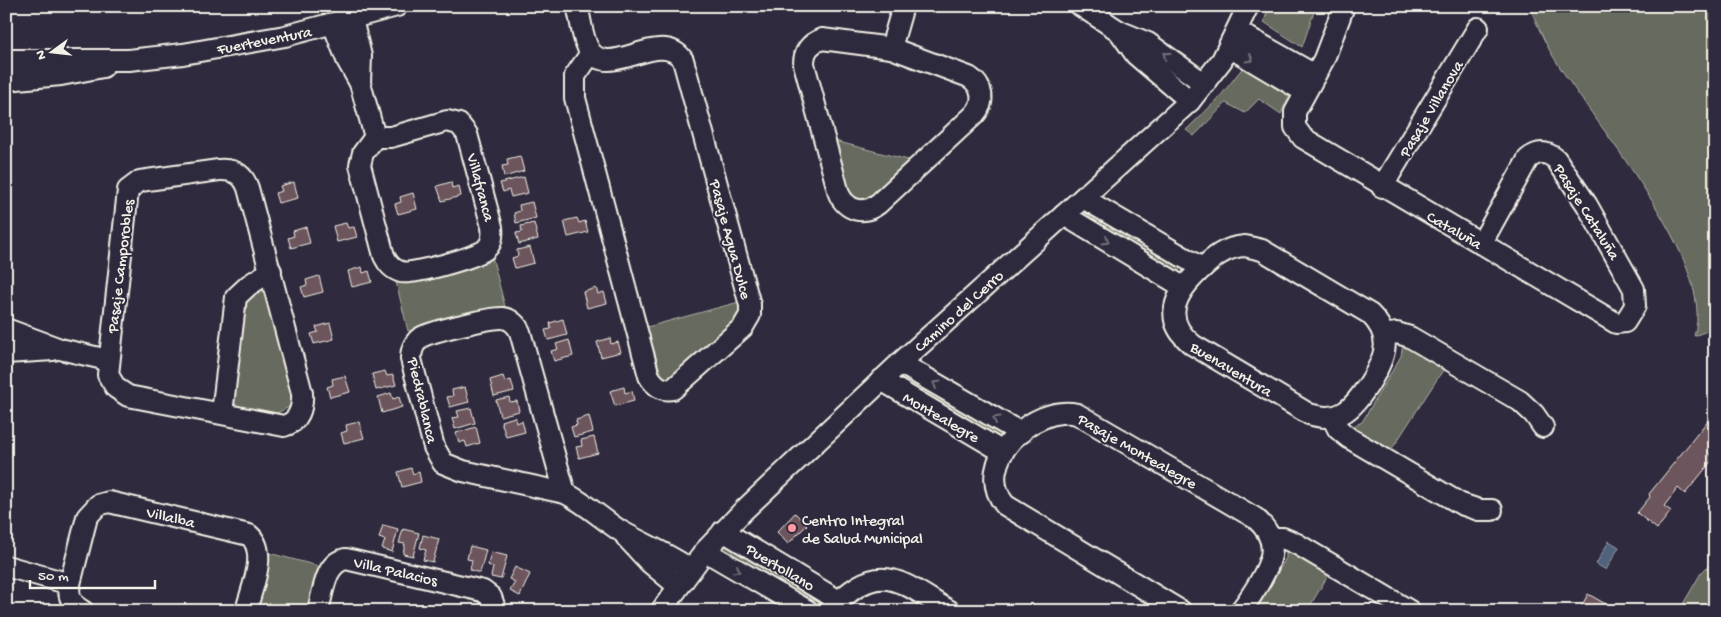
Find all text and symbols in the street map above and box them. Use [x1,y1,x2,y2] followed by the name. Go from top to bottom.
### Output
[215,24,315,61] street label: Fuerteventura
[28,28,78,78] north arrow
[32,48,51,61] text: N
[1162,52,1172,61] one-way arrow
[1244,53,1253,63] one-way arrow
[1396,57,1470,162] street label: Pasaje Villanova
[460,151,497,225] street label: Villafranca
[1547,160,1623,265] street label: Pasaje Cataluña
[703,177,754,303] street label: Pasaje Agua Dulce
[105,197,140,335] street label: Pasaje Camporobles
[1422,209,1485,256] street label: Cataluña
[1100,234,1109,244] one-way arrow
[912,268,1009,358] street label: Camino del Cerro
[1185,339,1275,403] street label: Buenaventura
[401,355,440,447] street label: Piedrablanca
[932,380,941,390] one-way arrow
[898,389,983,449] street label: Montealegre
[1072,411,1200,495] street label: Pasaje Montealegre
[993,416,1002,426] one-way arrow
[143,504,197,534] street label: Villalba
[802,513,923,550] place label: Centro Integral de Salud Municipal
[786,522,798,534] marker: Centro Integral de Salud Municipal
[740,541,817,597] street label: Puertollano
[351,554,440,593] street label: Villa Palacios
[30,557,155,589] scale bar
[732,564,741,574] one-way arrow
[38,568,69,586] text: 50 m

